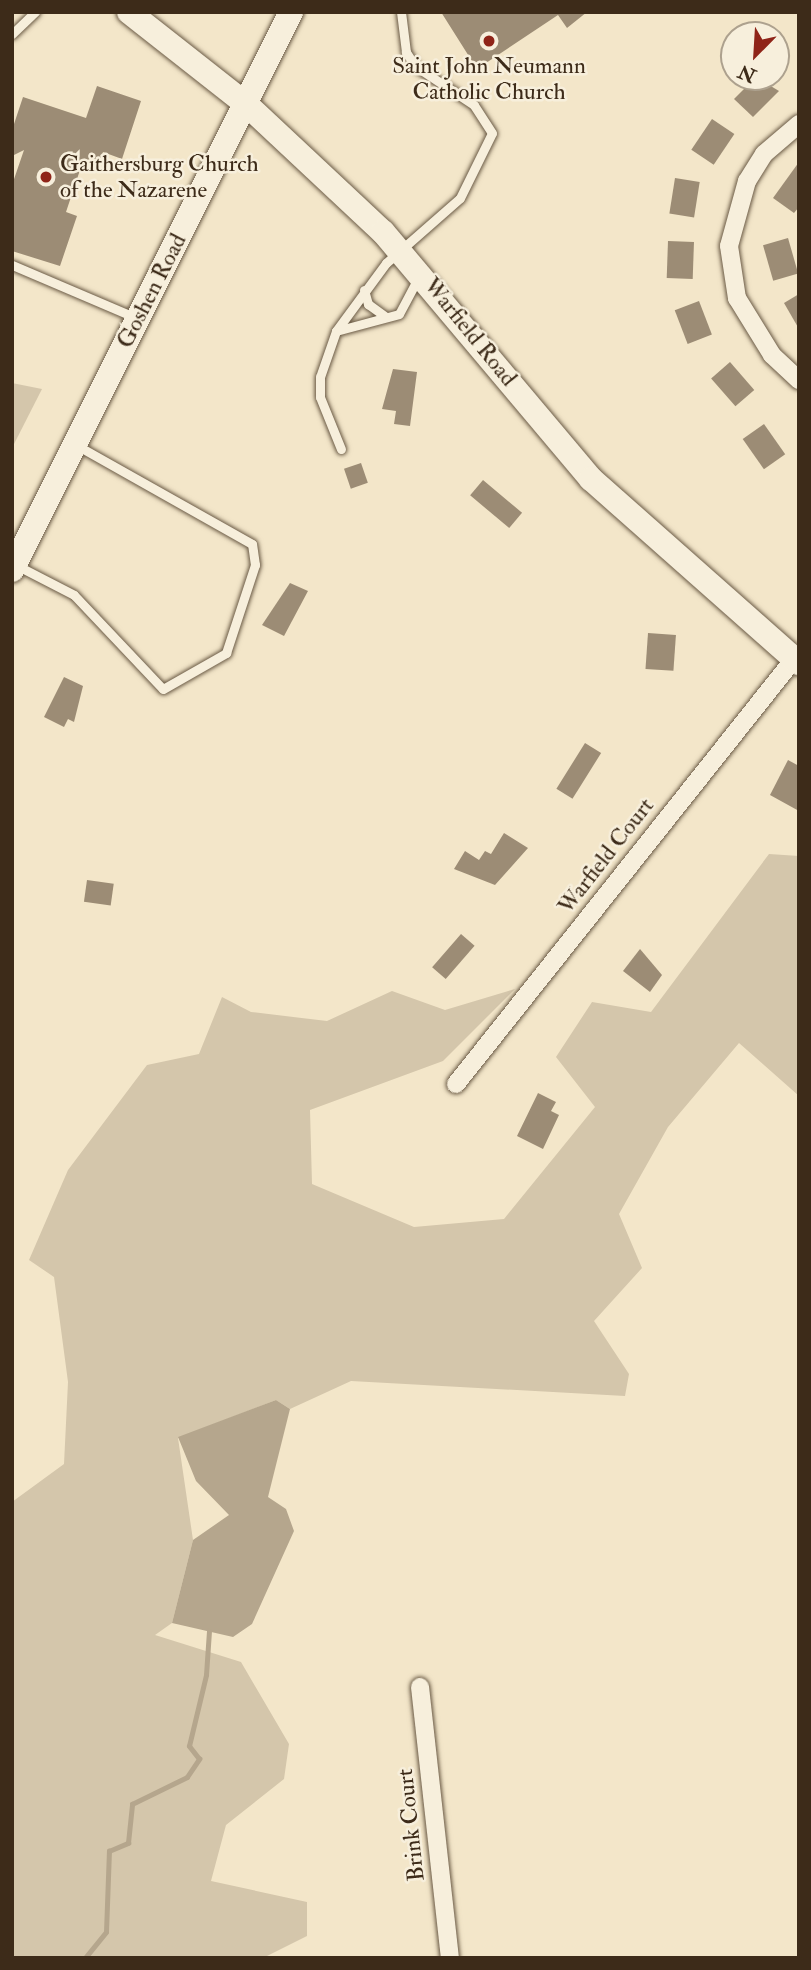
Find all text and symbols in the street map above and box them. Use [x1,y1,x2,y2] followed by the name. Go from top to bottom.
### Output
[720,21,790,91] north arrow
[481,33,497,49] marker: Saint John Neumann Catholic Church
[392,52,586,106] place label: Saint John Neumann Catholic Church
[735,59,760,88] text: N
[60,150,259,204] place label: Gaithersburg Church of the Nazarene
[38,169,54,185] marker: Gaithersburg Church of the Nazarene
[111,229,193,353] street label: Goshen Road
[418,272,522,392] street label: Warfield Road
[552,793,660,919] street label: Warfield Court
[391,1767,431,1883] street label: Brink Court

